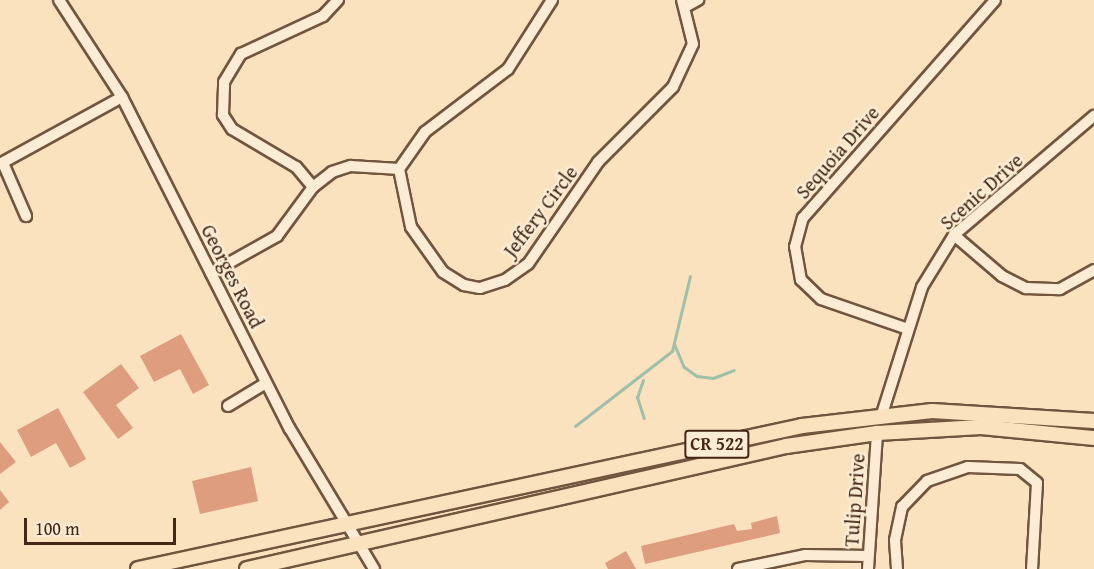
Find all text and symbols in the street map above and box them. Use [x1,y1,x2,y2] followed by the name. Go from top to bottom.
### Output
[790,101,884,203] street label: Sequoia Drive
[935,148,1027,234] street label: Scenic Drive
[498,160,582,262] street label: Jeffery Circle
[197,220,269,332] street label: Georges Road
[684,429,750,459] road number: CR 522
[839,453,869,547] street label: Tulip Drive
[27,506,178,544] scale bar
[35,515,80,542] text: 100 m

